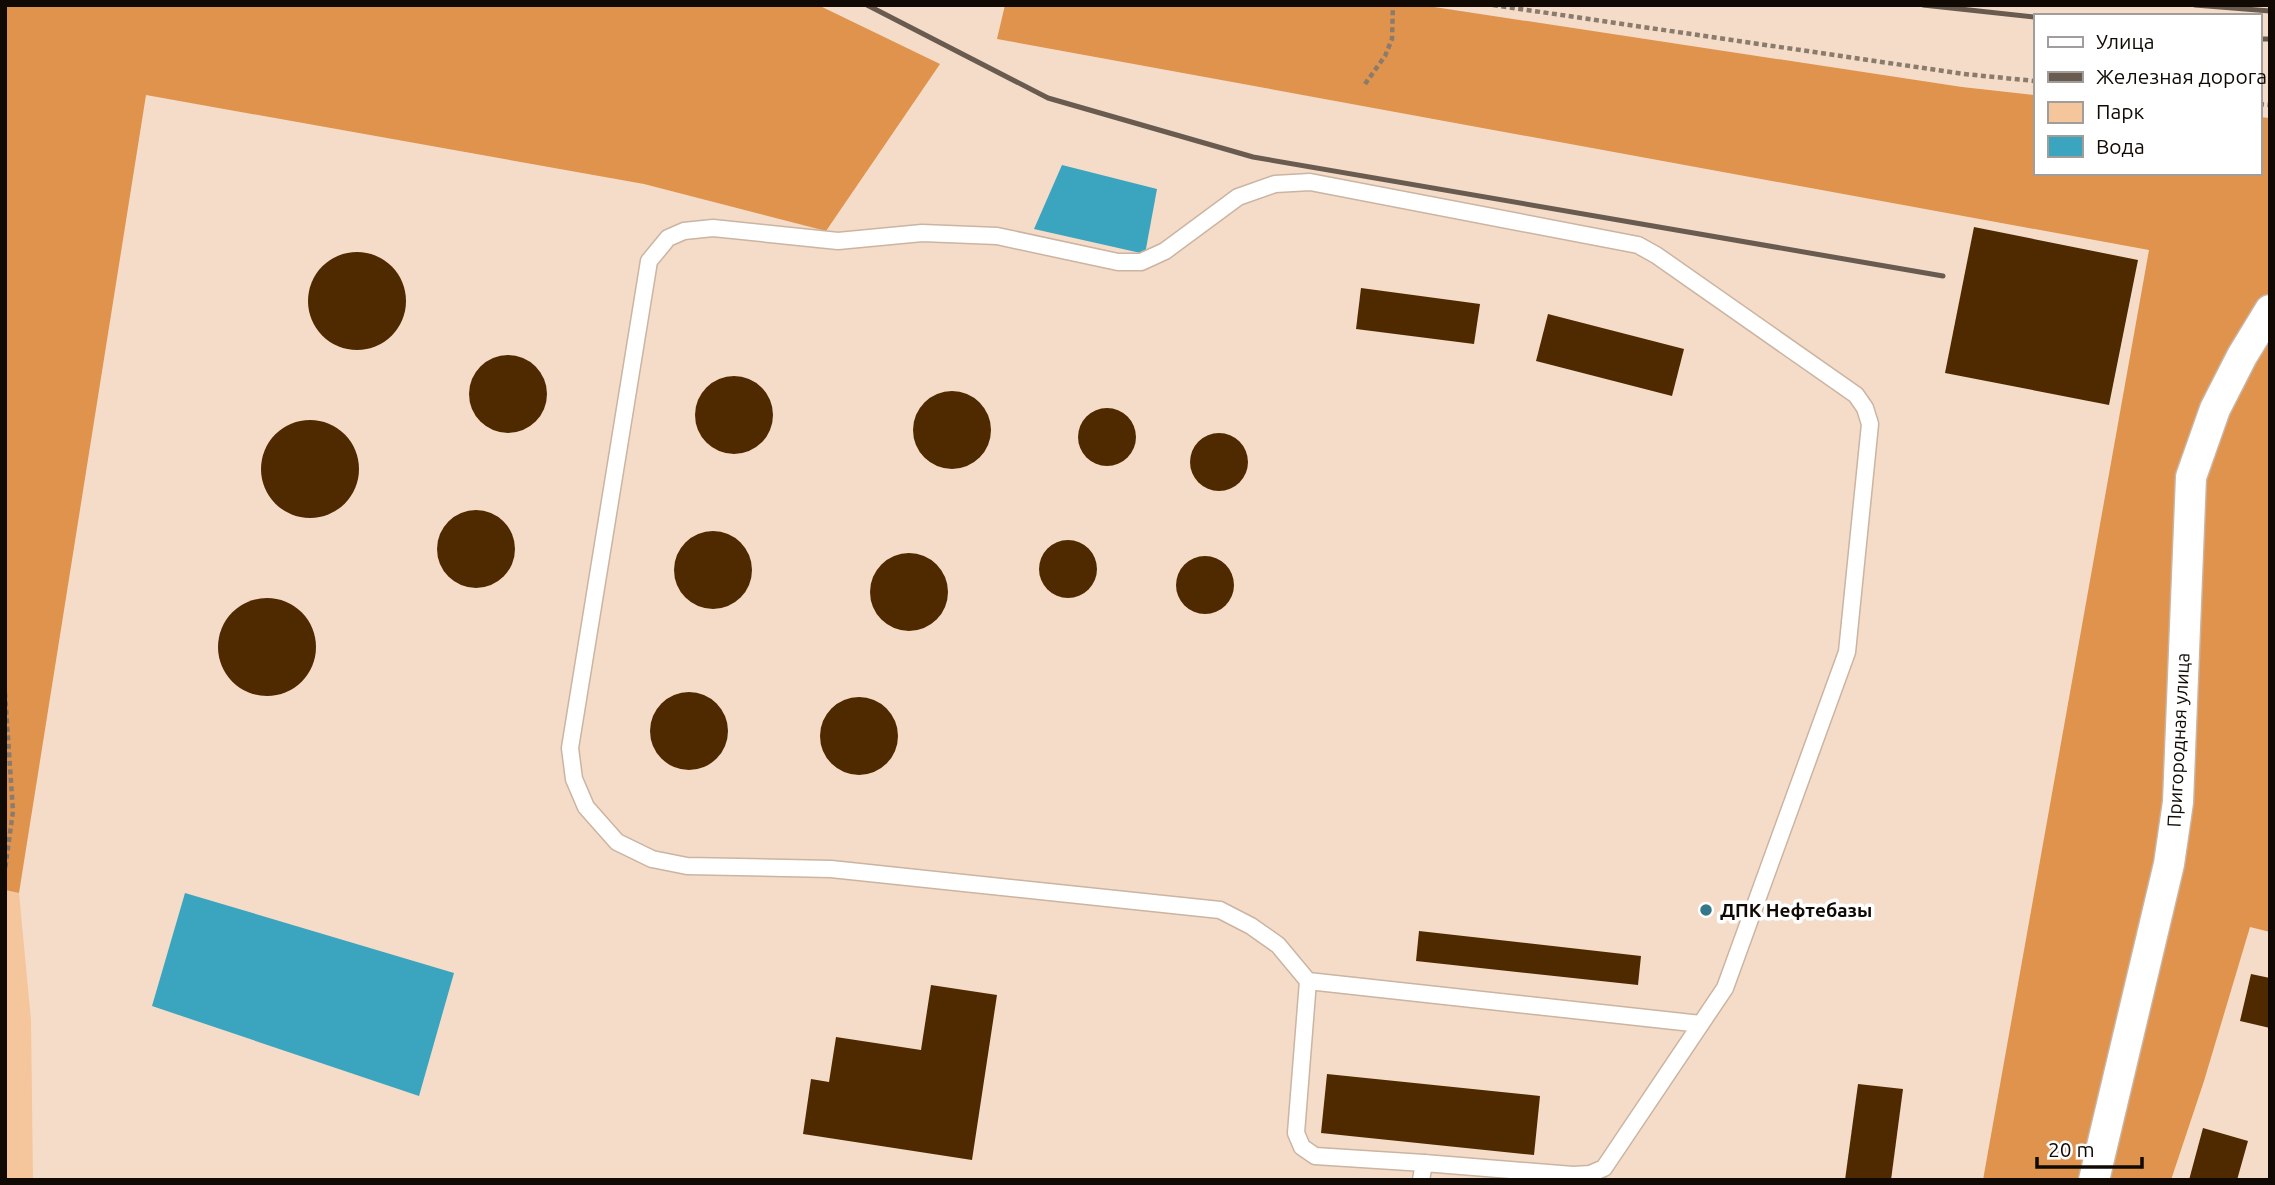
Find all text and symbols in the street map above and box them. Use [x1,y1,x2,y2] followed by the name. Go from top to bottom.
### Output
[2034,14,2261,175] legend
[2096,29,2154,53] text: Улица
[2096,64,2267,88] text: Железная дорога
[2096,99,2145,123] text: Парк
[2096,134,2145,158] text: Вода
[2162,652,2194,828] street label: Пригородная улица
[1720,899,1872,921] place label: ДПК Нефтебазы
[1698,902,1714,918] marker: ДПК Нефтебазы
[2037,1126,2142,1170] scale bar
[2048,1137,2095,1161] text: 20 m

